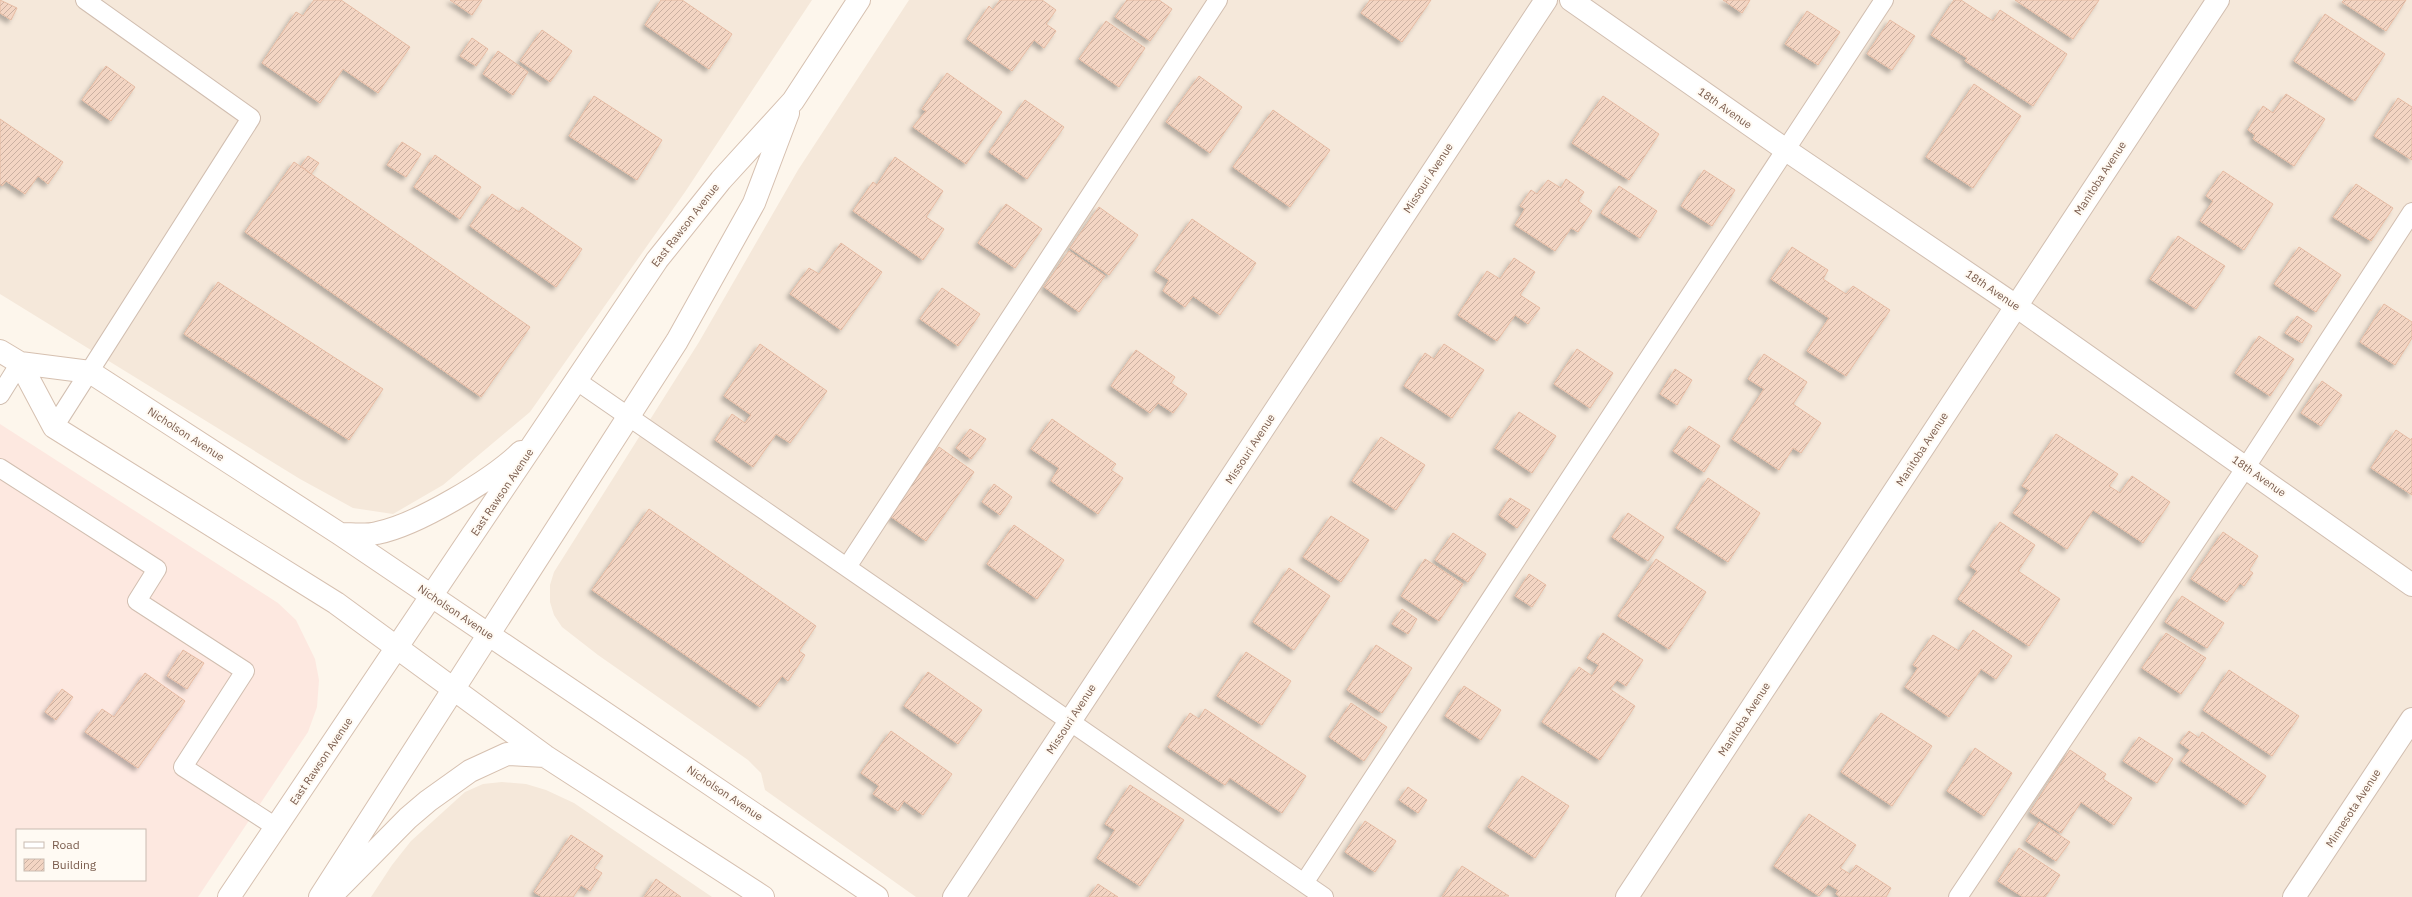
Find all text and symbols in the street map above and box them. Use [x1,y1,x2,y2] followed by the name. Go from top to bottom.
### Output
[1695,84,1755,132] street label: 18th Avenue
[2071,138,2129,218] street label: Manitoba Avenue
[1400,140,1456,216] street label: Missouri Avenue
[648,180,722,270] street label: East Rawson Avenue
[1963,267,2023,313] street label: 18th Avenue
[145,404,227,464] street label: Nicholson Avenue
[1893,409,1951,489] street label: Manitoba Avenue
[1222,411,1278,487] street label: Missouri Avenue
[468,446,536,538] street label: East Rawson Avenue
[2229,452,2289,500] street label: 18th Avenue
[415,581,497,643] street label: Nicholson Avenue
[1715,679,1773,759] street label: Manitoba Avenue
[1043,681,1099,757] street label: Missouri Avenue
[287,715,355,807] street label: East Rawson Avenue
[684,762,766,824] street label: Nicholson Avenue
[2322,766,2384,850] street label: Minnesota Avenue
[16,829,146,881] legend
[52,837,80,852] text: Road
[52,857,97,872] text: Building

